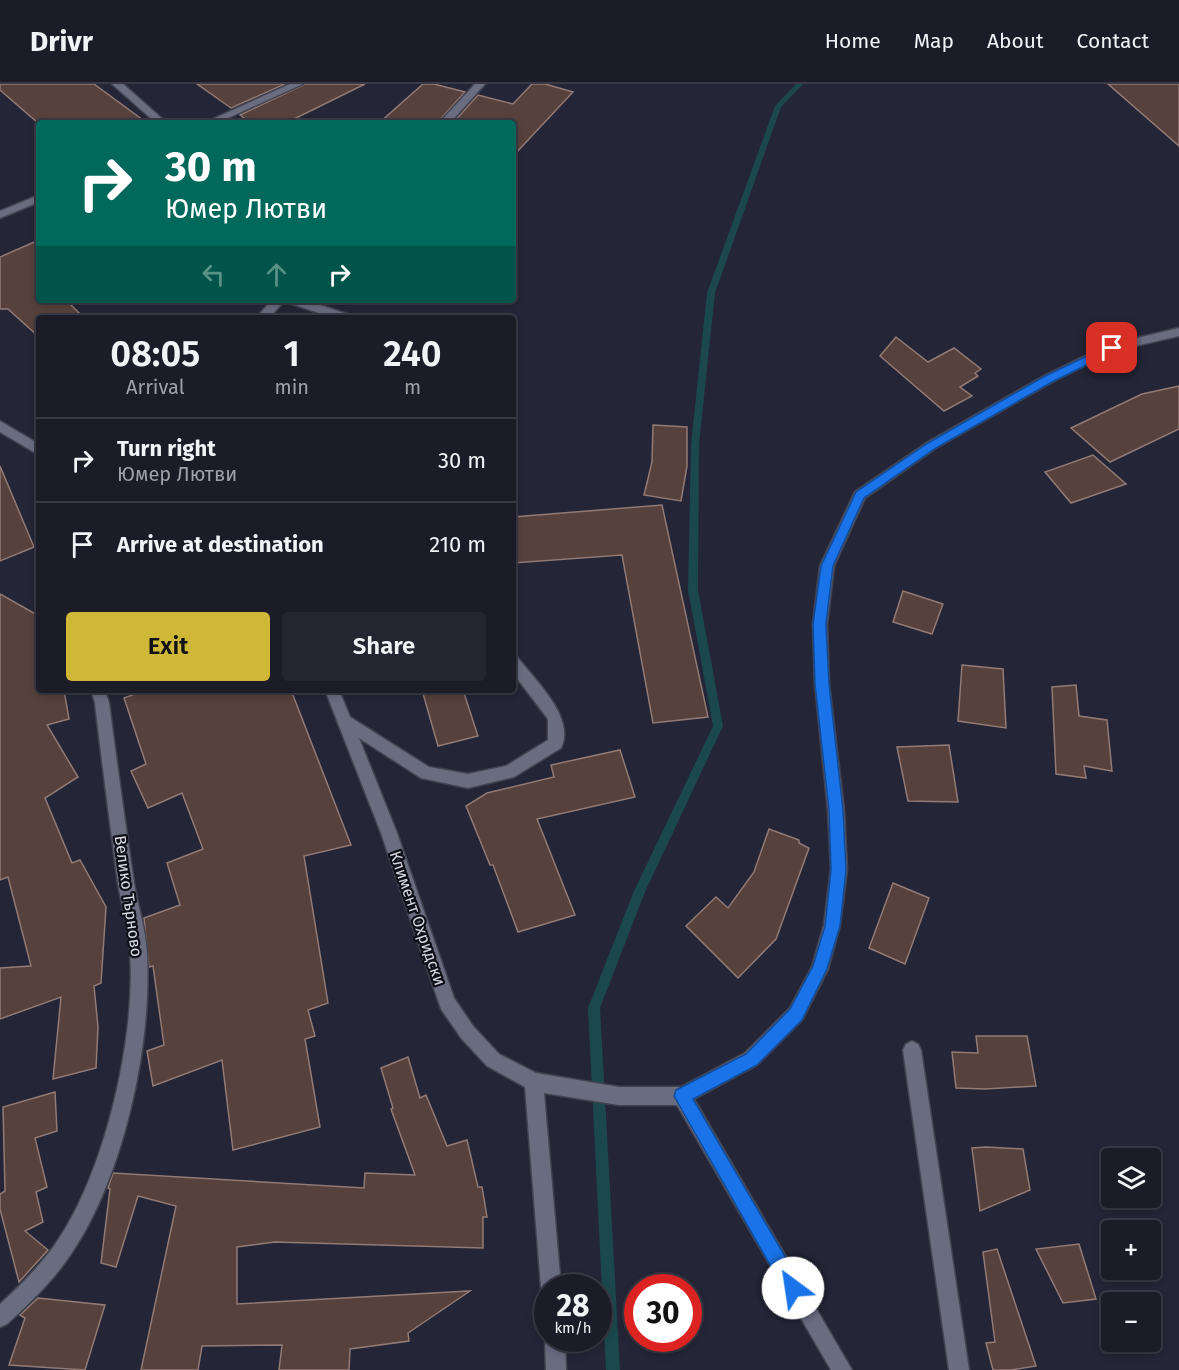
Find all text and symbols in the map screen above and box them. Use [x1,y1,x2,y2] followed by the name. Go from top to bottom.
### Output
[30,25,93,58] text: Drivr
[825,28,881,54] text: Home
[914,28,954,54] text: Map
[987,28,1044,54] text: About
[1077,28,1149,54] text: Contact
[165,142,257,192] text: 30 m
[66,144,144,222] icon: right
[165,193,327,225] text: Юмер Лютви
[197,258,230,291] icon: left
[260,258,293,291] icon: ahead
[323,258,356,291] icon: right
[1086,322,1137,373] pin
[1095,331,1128,364] icon: arrive
[110,332,200,376] text: 08:05
[284,332,300,376] text: 1
[383,332,442,376] text: 240
[126,375,185,399] text: Arrival
[275,375,309,399] text: min
[404,375,421,399] text: m
[117,435,216,462] text: Turn right
[66,444,99,477] icon: right
[438,447,486,474] text: 30 m
[117,462,237,486] text: Юмер Лютви
[66,528,99,561] icon: arrive
[117,531,324,558] text: Arrive at destination
[429,531,486,558] text: 210 m
[66,612,270,681] button: Exit
[282,612,486,681] button: Share
[111,834,146,958] street label: Велико Търново
[386,848,449,988] street label: Климент Охридски
[1101,1148,1161,1352] map controls
[1101,1148,1161,1208] button: layers
[1101,1220,1161,1280] button: +
[761,1256,825,1320] position arrow
[624,1274,702,1352] speed limit sign: 30
[557,1288,589,1324] text: 28
[1101,1292,1161,1352] button: −
[554,1319,592,1337] text: km/h

